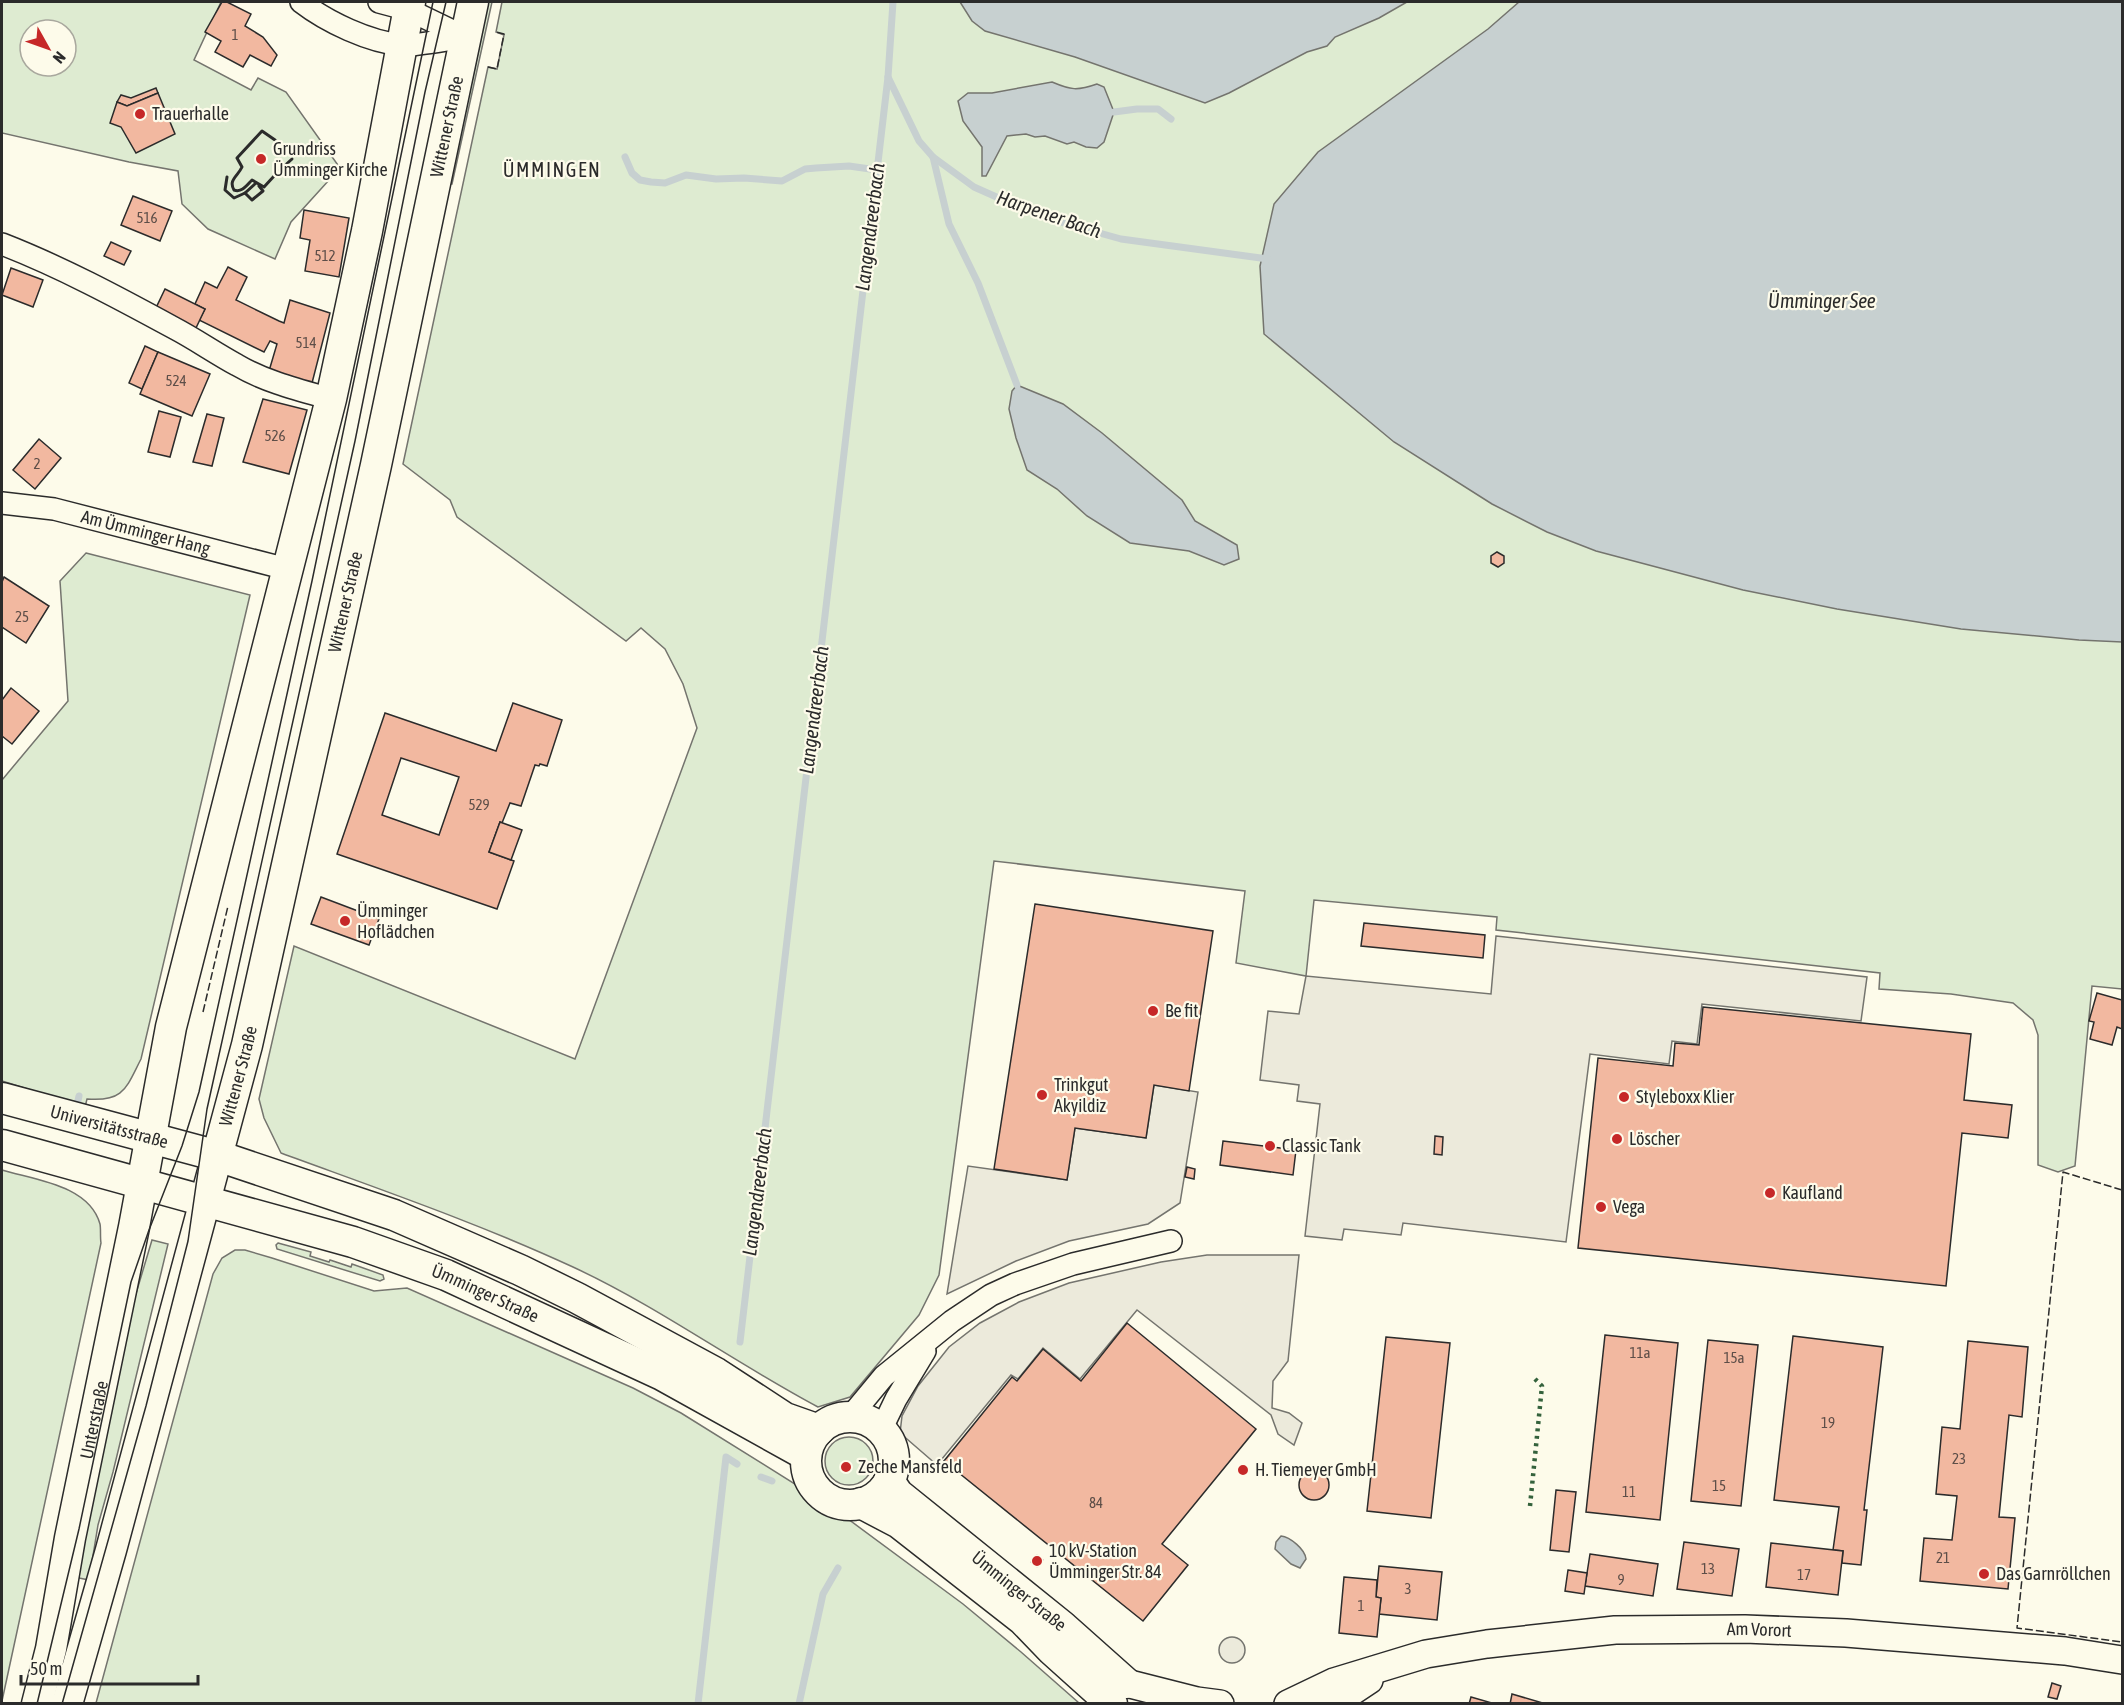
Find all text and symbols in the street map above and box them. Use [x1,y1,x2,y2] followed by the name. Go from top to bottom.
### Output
[18,18,78,78] north arrow
[231,26,239,43] house number: 1
[50,48,69,67] text: N
[426,74,467,179] street label: Wittener Straße
[152,103,229,124] place label: Trauerhalle
[133,107,147,121] marker: Trauerhalle
[273,138,388,180] place label: Grundriss Ümminger Kirche
[254,152,268,166] marker: Grundriss Ümminger Kirche
[503,158,601,181] district label: ÜMMINGEN
[850,161,889,292] water label: Langendreerbach
[994,185,1105,242] water label: Harpener Bach
[136,209,158,226] house number: 516
[314,247,336,264] house number: 512
[1768,289,1876,312] water label: Ümminger See
[295,334,317,351] house number: 514
[165,372,187,389] house number: 524
[264,427,286,444] house number: 526
[33,455,41,472] house number: 2
[79,505,213,559] street label: Am Ümminger Hang
[324,549,366,654] street label: Wittener Straße
[15,608,29,625] house number: 25
[794,644,833,775] water label: Langendreerbach
[468,796,490,813] house number: 529
[357,900,435,942] place label: Ümminger Hoflädchen
[338,914,352,928] marker: Ümminger Hoflädchen
[1165,1000,1198,1021] place label: Be fit
[1146,1004,1160,1018] marker: Be fit
[215,1024,261,1128] street label: Wittener Straße
[1054,1074,1109,1116] place label: Trinkgut Akyildiz
[1636,1086,1735,1107] place label: Styleboxx Klier
[1035,1088,1049,1102] marker: Trinkgut Akyildiz
[1617,1090,1631,1104] marker: Styleboxx Klier
[48,1100,171,1152] street label: Universitätsstraße
[737,1126,776,1257] water label: Langendreerbach
[1629,1128,1680,1149] place label: Löscher
[1610,1132,1624,1146] marker: Löscher
[1282,1135,1361,1156] place label: Classic Tank
[1263,1139,1277,1153] marker: Classic Tank
[1782,1182,1843,1203] place label: Kaufland
[1763,1186,1777,1200] marker: Kaufland
[1613,1196,1645,1217] place label: Vega
[1594,1200,1608,1214] marker: Vega
[429,1260,542,1326] street label: Ümminger Straße
[1629,1344,1651,1361] house number: 11a
[1723,1349,1745,1366] house number: 15a
[76,1379,112,1461] street label: Unterstraße
[1821,1414,1835,1431] house number: 19
[1952,1450,1966,1467] house number: 23
[858,1456,962,1477] place label: Zeche Mansfeld
[1255,1459,1377,1480] place label: H. Tiemeyer GmbH
[839,1460,853,1474] marker: Zeche Mansfeld
[1236,1463,1250,1477] marker: H. Tiemeyer GmbH
[1712,1477,1726,1494] house number: 15
[1622,1483,1636,1500] house number: 11
[1089,1494,1103,1511] house number: 84
[1049,1540,1162,1582] place label: 10 kV-Station Ümminger Str. 84
[968,1547,1071,1635] street label: Ümminger Straße
[1936,1549,1950,1566] house number: 21
[1030,1554,1044,1568] marker: 10 kV-Station Ümminger Str. 84
[1701,1560,1715,1577] house number: 13
[1996,1563,2111,1584] place label: Das Garnröllchen
[1797,1566,1811,1583] house number: 17
[1977,1567,1991,1581] marker: Das Garnröllchen
[1617,1571,1625,1588] house number: 9
[1404,1580,1412,1597] house number: 3
[1357,1597,1365,1614] house number: 1
[1727,1618,1792,1641] street label: Am Vorort
[21,1648,198,1686] scale bar
[30,1658,62,1679] text: 50 m

